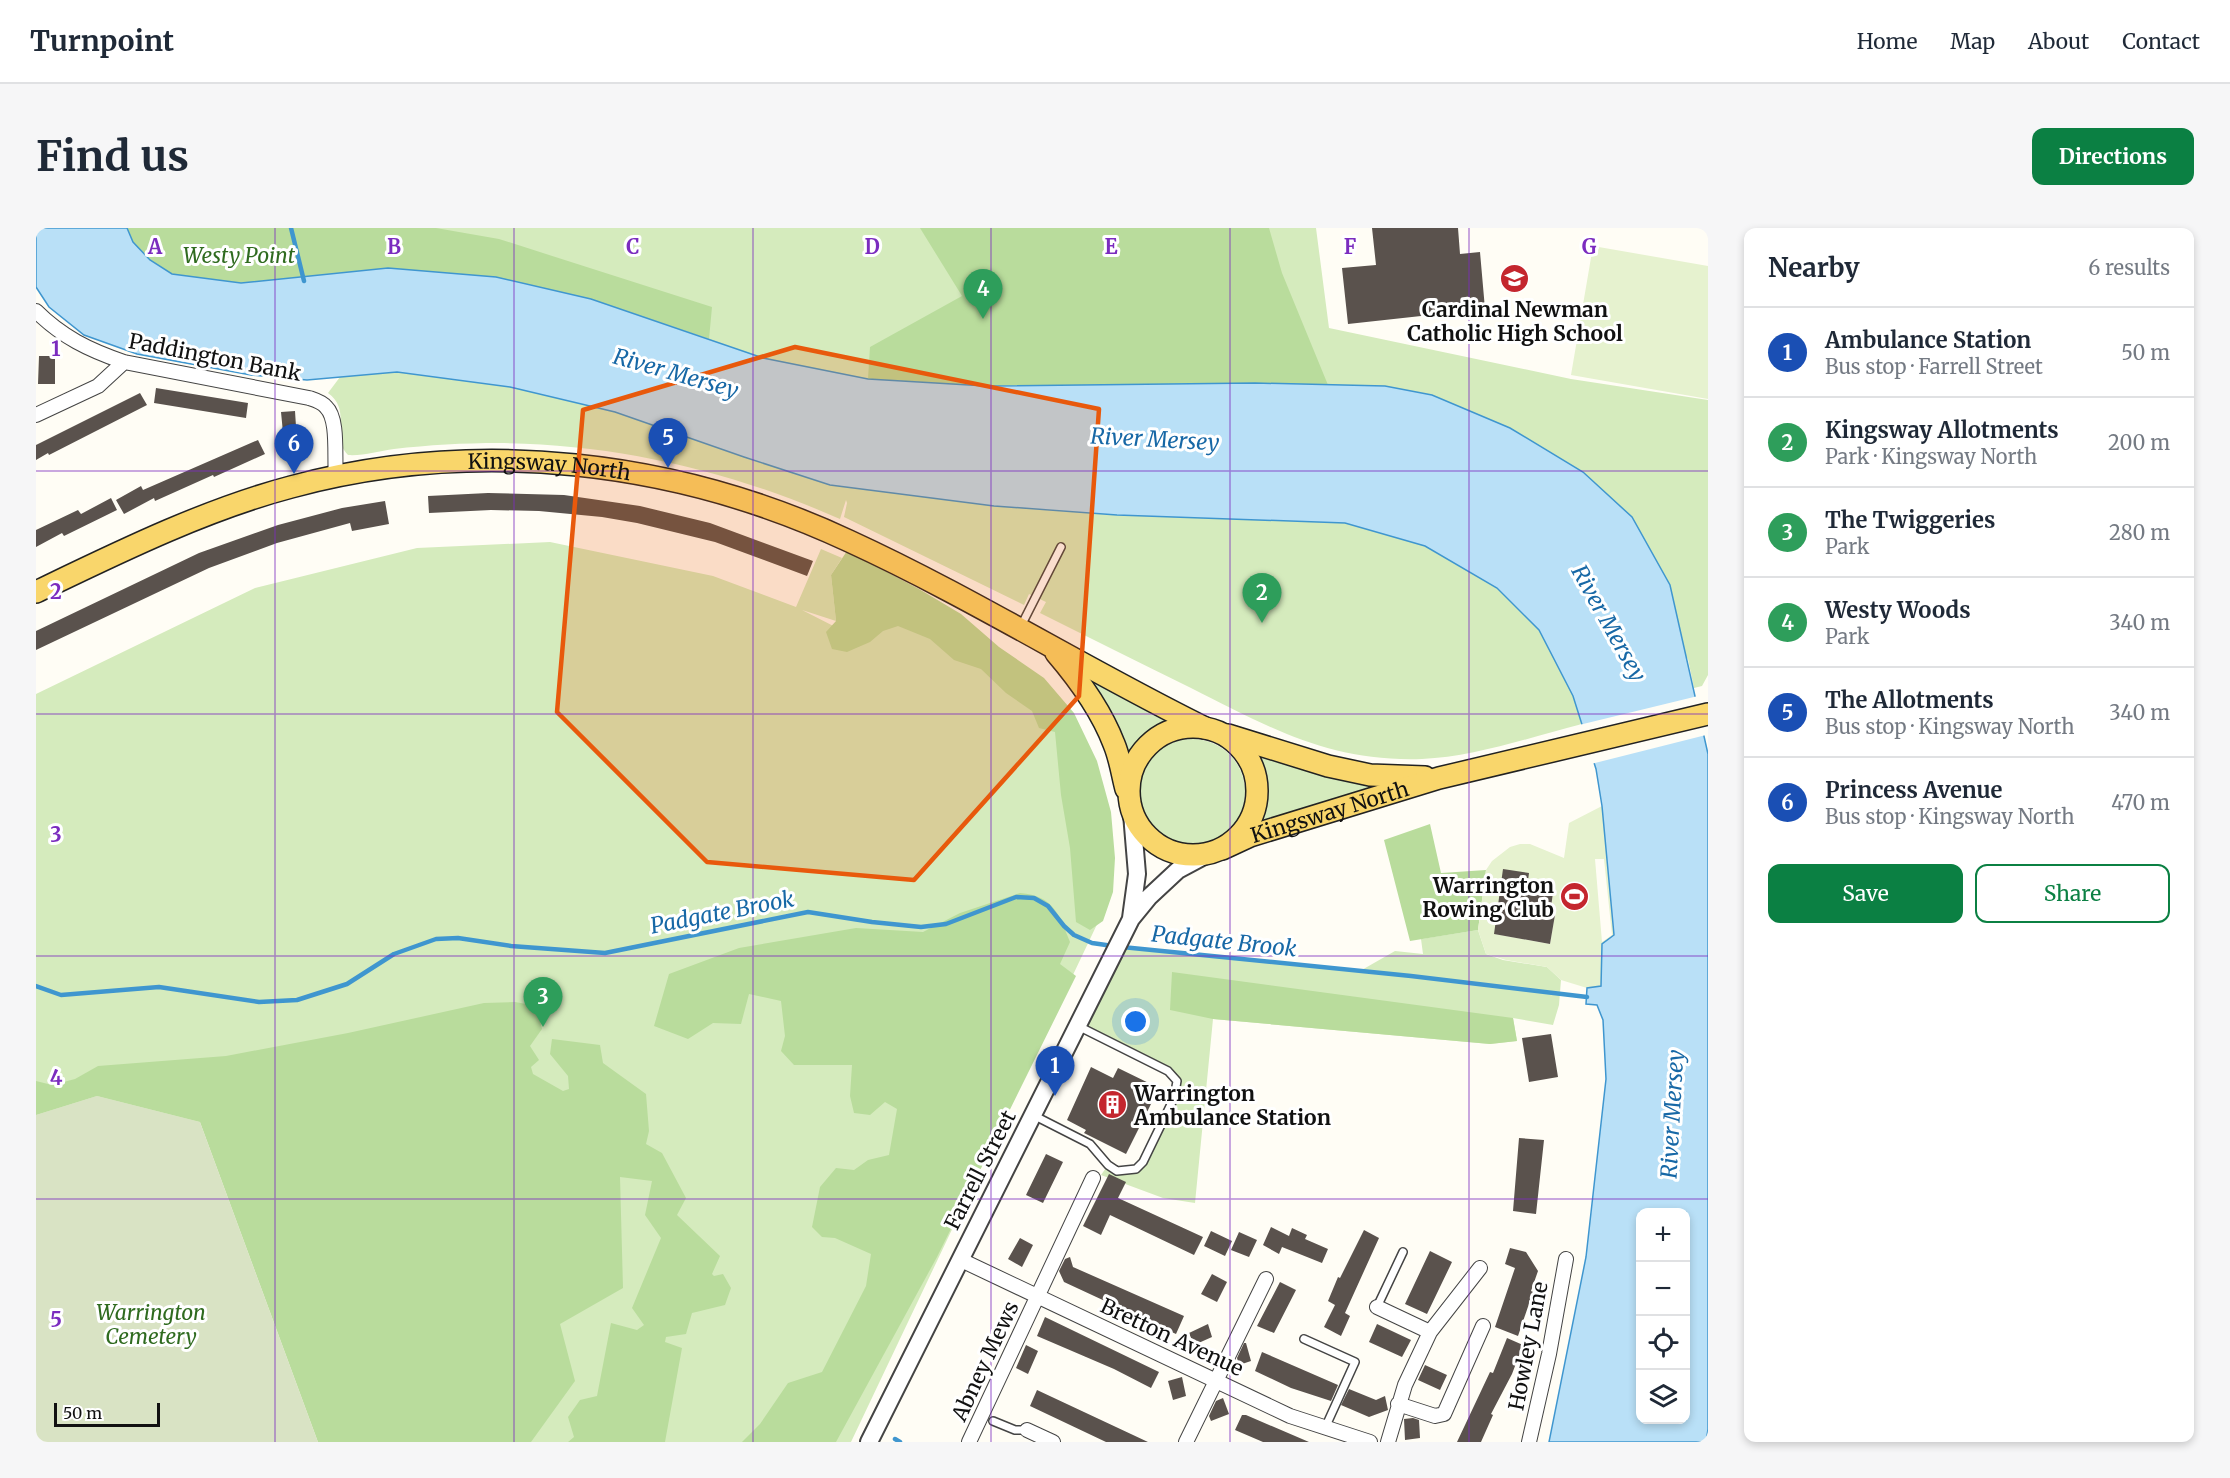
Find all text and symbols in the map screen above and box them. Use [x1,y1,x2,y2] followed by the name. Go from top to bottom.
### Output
[30,23,174,59] text: Turnpoint
[1857,28,1917,55] text: Home
[1950,28,1995,55] text: Map
[2028,28,2089,55] text: About
[2122,28,2200,55] text: Contact
[2032,128,2194,185] button: Directions
[36,130,189,182] text: Find us
[147,234,163,259] text: A
[387,234,401,259] text: B
[626,234,640,259] text: C
[864,234,880,259] text: D
[1104,234,1118,259] text: E
[1344,234,1357,259] text: F
[1582,234,1597,259] text: G
[183,242,296,269] park label: Westy Point
[1768,251,1860,284] text: Nearby
[2088,255,2170,280] text: 6 results
[1499,262,1531,294] school or university icon: Cardinal Newman Catholic High School
[964,270,1002,319] pin: 4
[1407,296,1623,347] place label: Cardinal Newman Catholic High School
[1825,326,2031,354] text: Ambulance Station
[126,327,304,387] street label: Paddington Bank
[51,336,61,361] text: 1
[1783,340,1792,365] text: 1
[2121,340,2170,365] text: 50 m
[610,342,742,404] water label: River Mersey
[1825,354,2043,379] text: Bus stop · Farrell Street
[1825,416,2059,444] text: Kingsway Allotments
[648,418,688,468] pin: 5
[1090,422,1220,456] water label: River Mersey
[274,424,314,474] pin: 6
[1782,430,1793,455] text: 2
[2108,430,2170,455] text: 200 m
[1825,444,2037,469] text: Park · Kingsway North
[467,447,633,486] street label: Kingsway North
[1825,506,1995,534] text: The Twiggeries
[1782,520,1793,545] text: 3
[2109,520,2170,545] text: 280 m
[1825,534,1869,559] text: Park
[1565,560,1653,686] water label: River Mersey
[1242,574,1282,623] pin: 2
[50,579,62,604] text: 2
[1825,596,1971,624] text: Westy Woods
[1781,610,1794,635] text: 4
[2109,610,2170,635] text: 340 m
[1825,624,1869,649] text: Park
[1825,686,1994,714] text: The Allotments
[1782,700,1793,725] text: 5
[2109,700,2170,725] text: 340 m
[1825,714,2074,739] text: Bus stop · Kingsway North
[1247,775,1412,849] street label: Kingsway North
[1825,776,2002,804] text: Princess Avenue
[1781,790,1794,815] text: 6
[2111,790,2170,815] text: 470 m
[1825,804,2074,829] text: Bus stop · Kingsway North
[50,822,62,847] text: 3
[1768,864,1963,923] button: Save
[1975,864,2170,923] button: Share
[1422,872,1554,923] place label: Warrington Rowing Club
[1559,881,1591,913] sports icon: Warrington Rowing Club
[648,884,796,940] water label: Padgate Brook
[1150,919,1298,963] water label: Padgate Brook
[524,978,562,1027] pin: 3
[1121,1007,1150,1036] your location
[1036,1046,1074,1096] pin: 1
[1655,1049,1689,1179] water label: River Mersey
[50,1065,63,1090] text: 4
[1133,1080,1331,1131] place label: Warrington Ambulance Station
[1097,1089,1129,1121] building icon: Warrington Ambulance Station
[938,1106,1022,1234] street label: Farrell Street
[1636,1208,1690,1424] map controls
[1636,1208,1690,1262] button: +
[1636,1262,1690,1316] button: −
[1502,1279,1554,1413] street label: Howley Lane
[1096,1292,1248,1382] street label: Bretton Avenue
[945,1297,1025,1426] street label: Abney Mews
[96,1299,206,1350] park label: Warrington Cemetery
[50,1307,62,1332] text: 5
[1636,1316,1690,1370] button: locate
[1636,1370,1690,1424] button: layers
[54,1400,160,1428] scale bar
[63,1403,102,1423] text: 50 m

